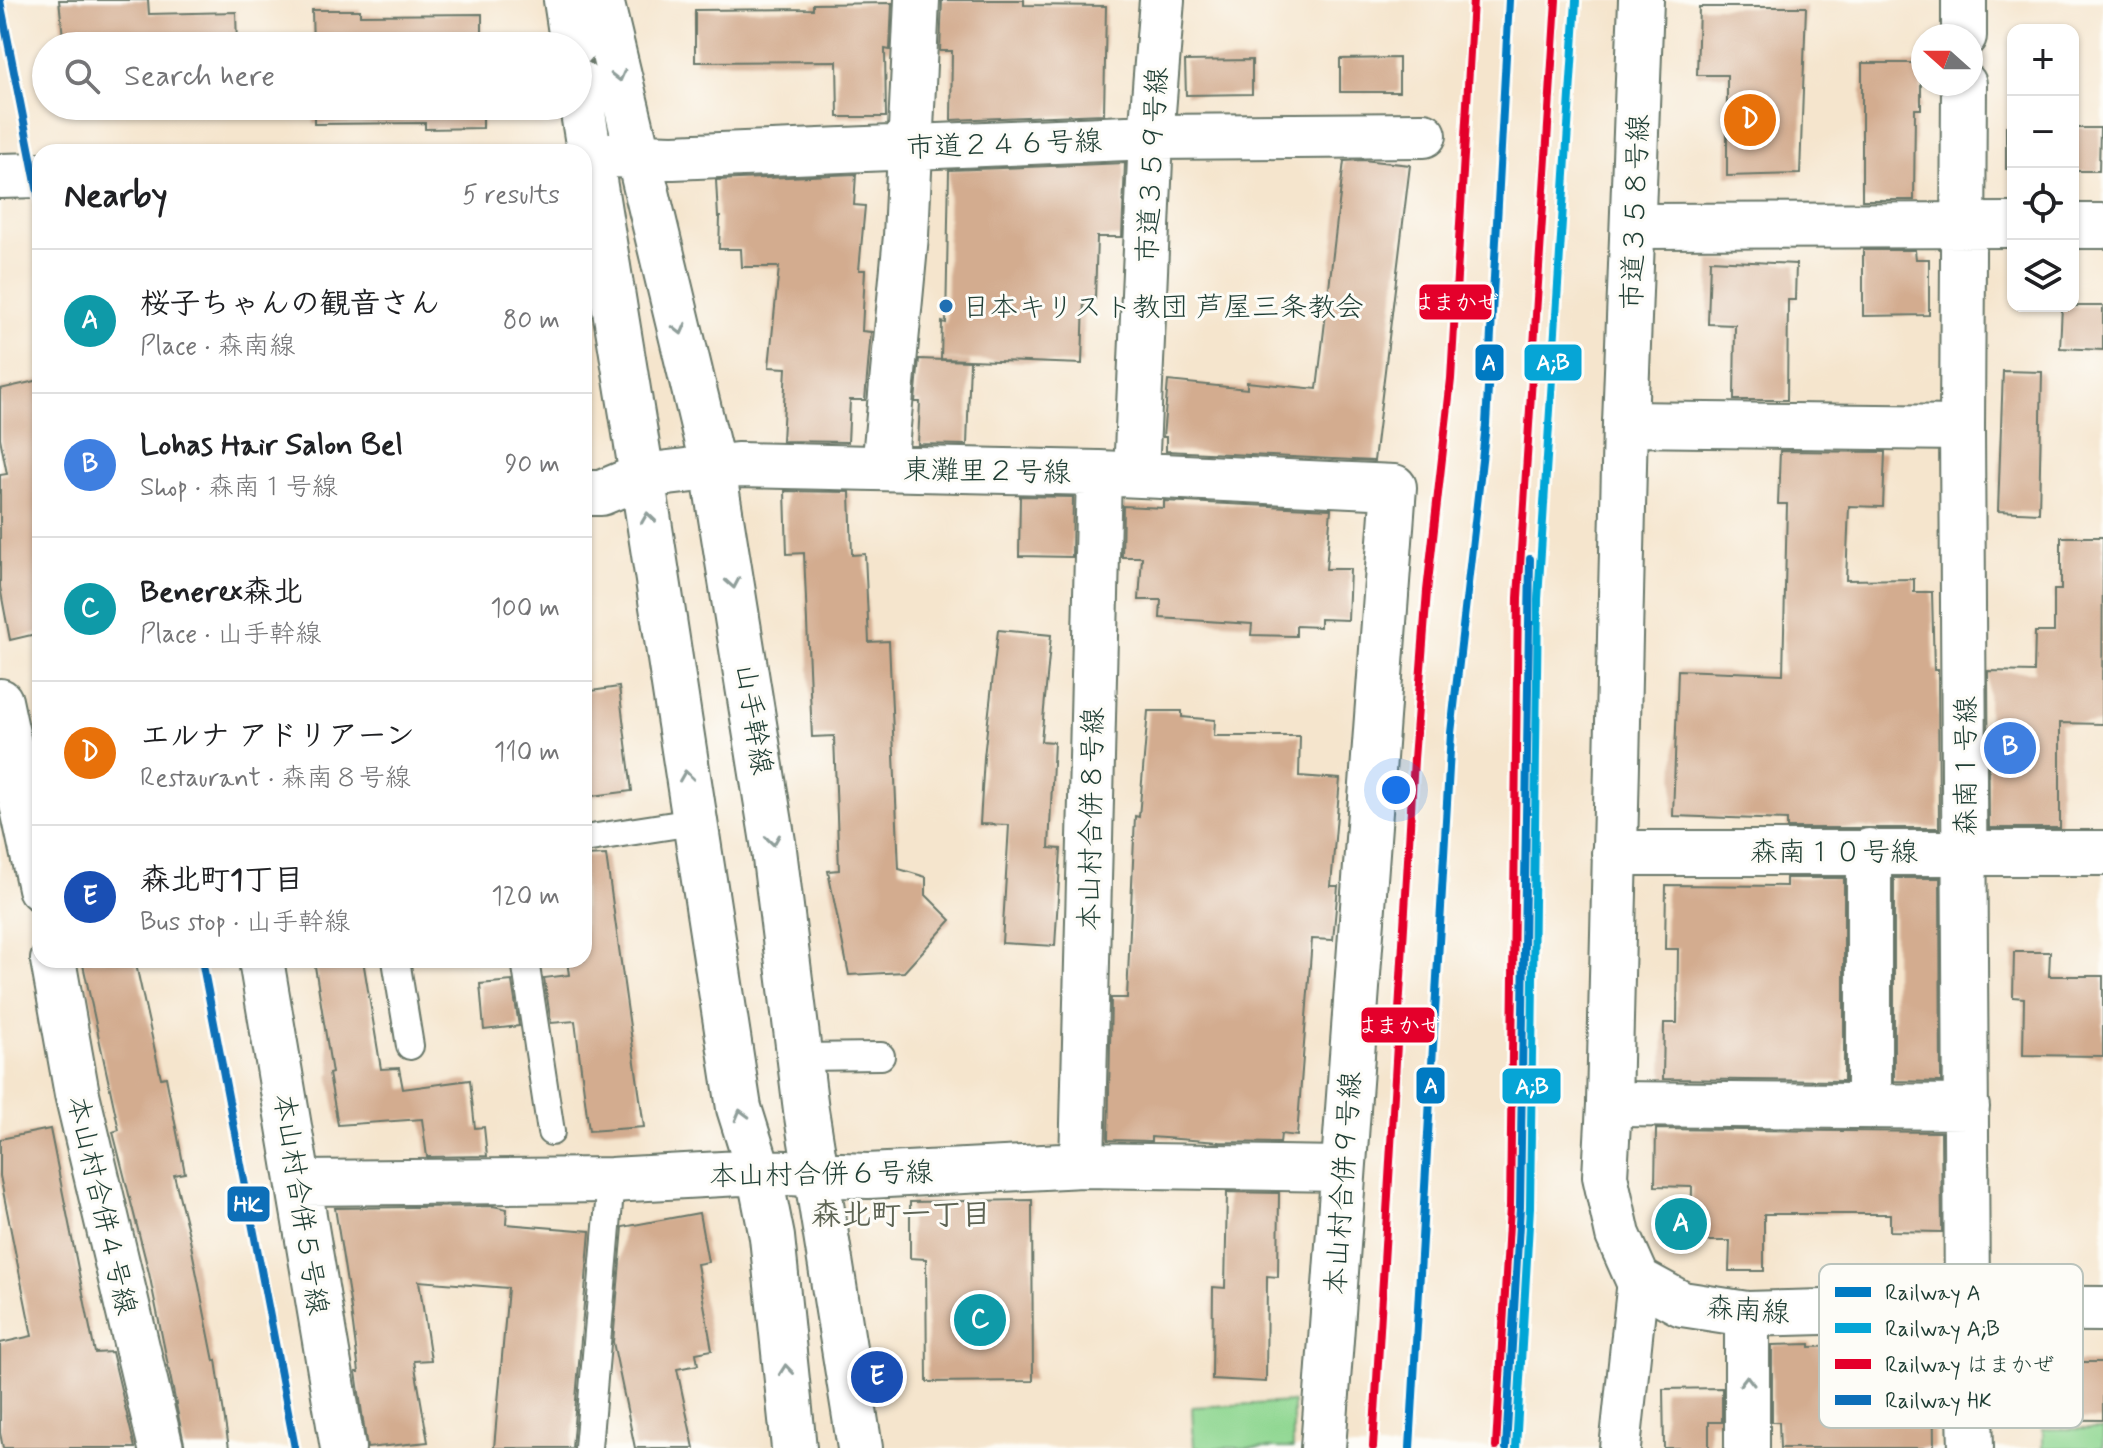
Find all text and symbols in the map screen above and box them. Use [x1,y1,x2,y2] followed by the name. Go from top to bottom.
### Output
[1911,24,1983,96] north arrow
[2007,24,2079,312] map controls
[2007,24,2079,96] button: +
[32,32,592,120] search box
[60,54,104,98] icon: search
[124,57,275,96] text: Search here
[1130,66,1177,264] street label: 市道３５９号線
[610,68,627,82] one-way arrow
[1724,90,1776,150] pin: D
[2007,96,2079,168] button: −
[1615,113,1658,311] street label: 市道３５８号線
[905,124,1103,167] street label: 市道２４６号線
[2007,168,2079,240] button: locate
[64,174,168,219] text: Nearby
[462,179,560,213] text: 5 results
[2007,240,2079,312] button: layers
[1418,283,1493,321] line badge: はまかぜ
[140,285,440,324] text: 桜子ちゃんの観音さん
[962,290,1364,327] place label: 日本キリスト教団 芦屋三条教会
[1411,290,1499,318] text: はまかぜ
[937,297,955,315] marker: 日本キリスト教団 芦屋三条教会
[81,304,99,338] text: A
[503,304,560,338] text: 80 m
[670,321,687,335] one-way arrow
[140,330,295,364] text: Place · 森南線
[1474,343,1505,382] line badge: A
[1523,343,1583,382] line badge: A;B
[1482,350,1496,378] text: A
[1536,350,1570,378] text: A;B
[140,426,403,465] text: Lohas Hair Salon Bel
[82,448,98,482] text: B
[505,448,560,482] text: 90 m
[903,453,1071,492] street label: 東灘里２号線
[140,471,338,505] text: Shop · 森南１号線
[640,512,657,525] one-way arrow
[140,573,302,612] text: Benerex森北
[723,576,740,590] one-way arrow
[81,592,99,626] text: C
[490,592,560,626] text: 100 m
[140,618,321,652] text: Place · 山手幹線
[725,661,780,778] street label: 山手幹線
[1949,696,1986,836] street label: 森南１号線
[1072,707,1113,931] street label: 本山村合併８号線
[140,717,415,756] text: エルナ アドリアーン
[1984,718,2036,778] pin: B
[81,736,99,770] text: D
[494,736,560,770] text: 110 m
[140,762,411,796] text: Restaurant · 森南８号線
[679,769,696,782] one-way arrow
[1376,770,1416,810] your location
[764,833,781,847] one-way arrow
[1750,835,1918,872] street label: 森南１０号線
[140,861,303,900] text: 森北町1丁目
[82,880,98,914] text: E
[491,880,560,914] text: 120 m
[140,906,350,940] text: Bus stop · 山手幹線
[1360,1006,1436,1044] line badge: はまかぜ
[1354,1013,1442,1041] text: はまかぜ
[1415,1066,1446,1105] line badge: A
[1501,1067,1562,1105] line badge: A;B
[1318,1070,1371,1296] street label: 本山村合併９号線
[1424,1073,1438,1101] text: A
[1515,1074,1549,1102] text: A;B
[264,1091,335,1318] street label: 本山村合併５号線
[57,1092,144,1319] street label: 本山村合併４号線
[734,1109,751,1122] one-way arrow
[709,1155,933,1196] street label: 本山村合併６号線
[226,1185,271,1223] line badge: HK
[233,1192,263,1220] text: HK
[1655,1194,1707,1254] pin: A
[811,1196,991,1235] district label: 森北町一丁目
[1819,1264,2083,1428] legend
[1885,1280,1981,1308] text: Railway A
[954,1290,1006,1350] pin: C
[1705,1290,1791,1333] street label: 森南線
[1885,1316,2000,1344] text: Railway A;B
[851,1347,903,1407] pin: E
[1885,1352,2055,1380] text: Railway はまかぜ
[777,1364,794,1377] one-way arrow
[1738,1374,1756,1387] one-way arrow
[1885,1388,1992,1416] text: Railway HK

